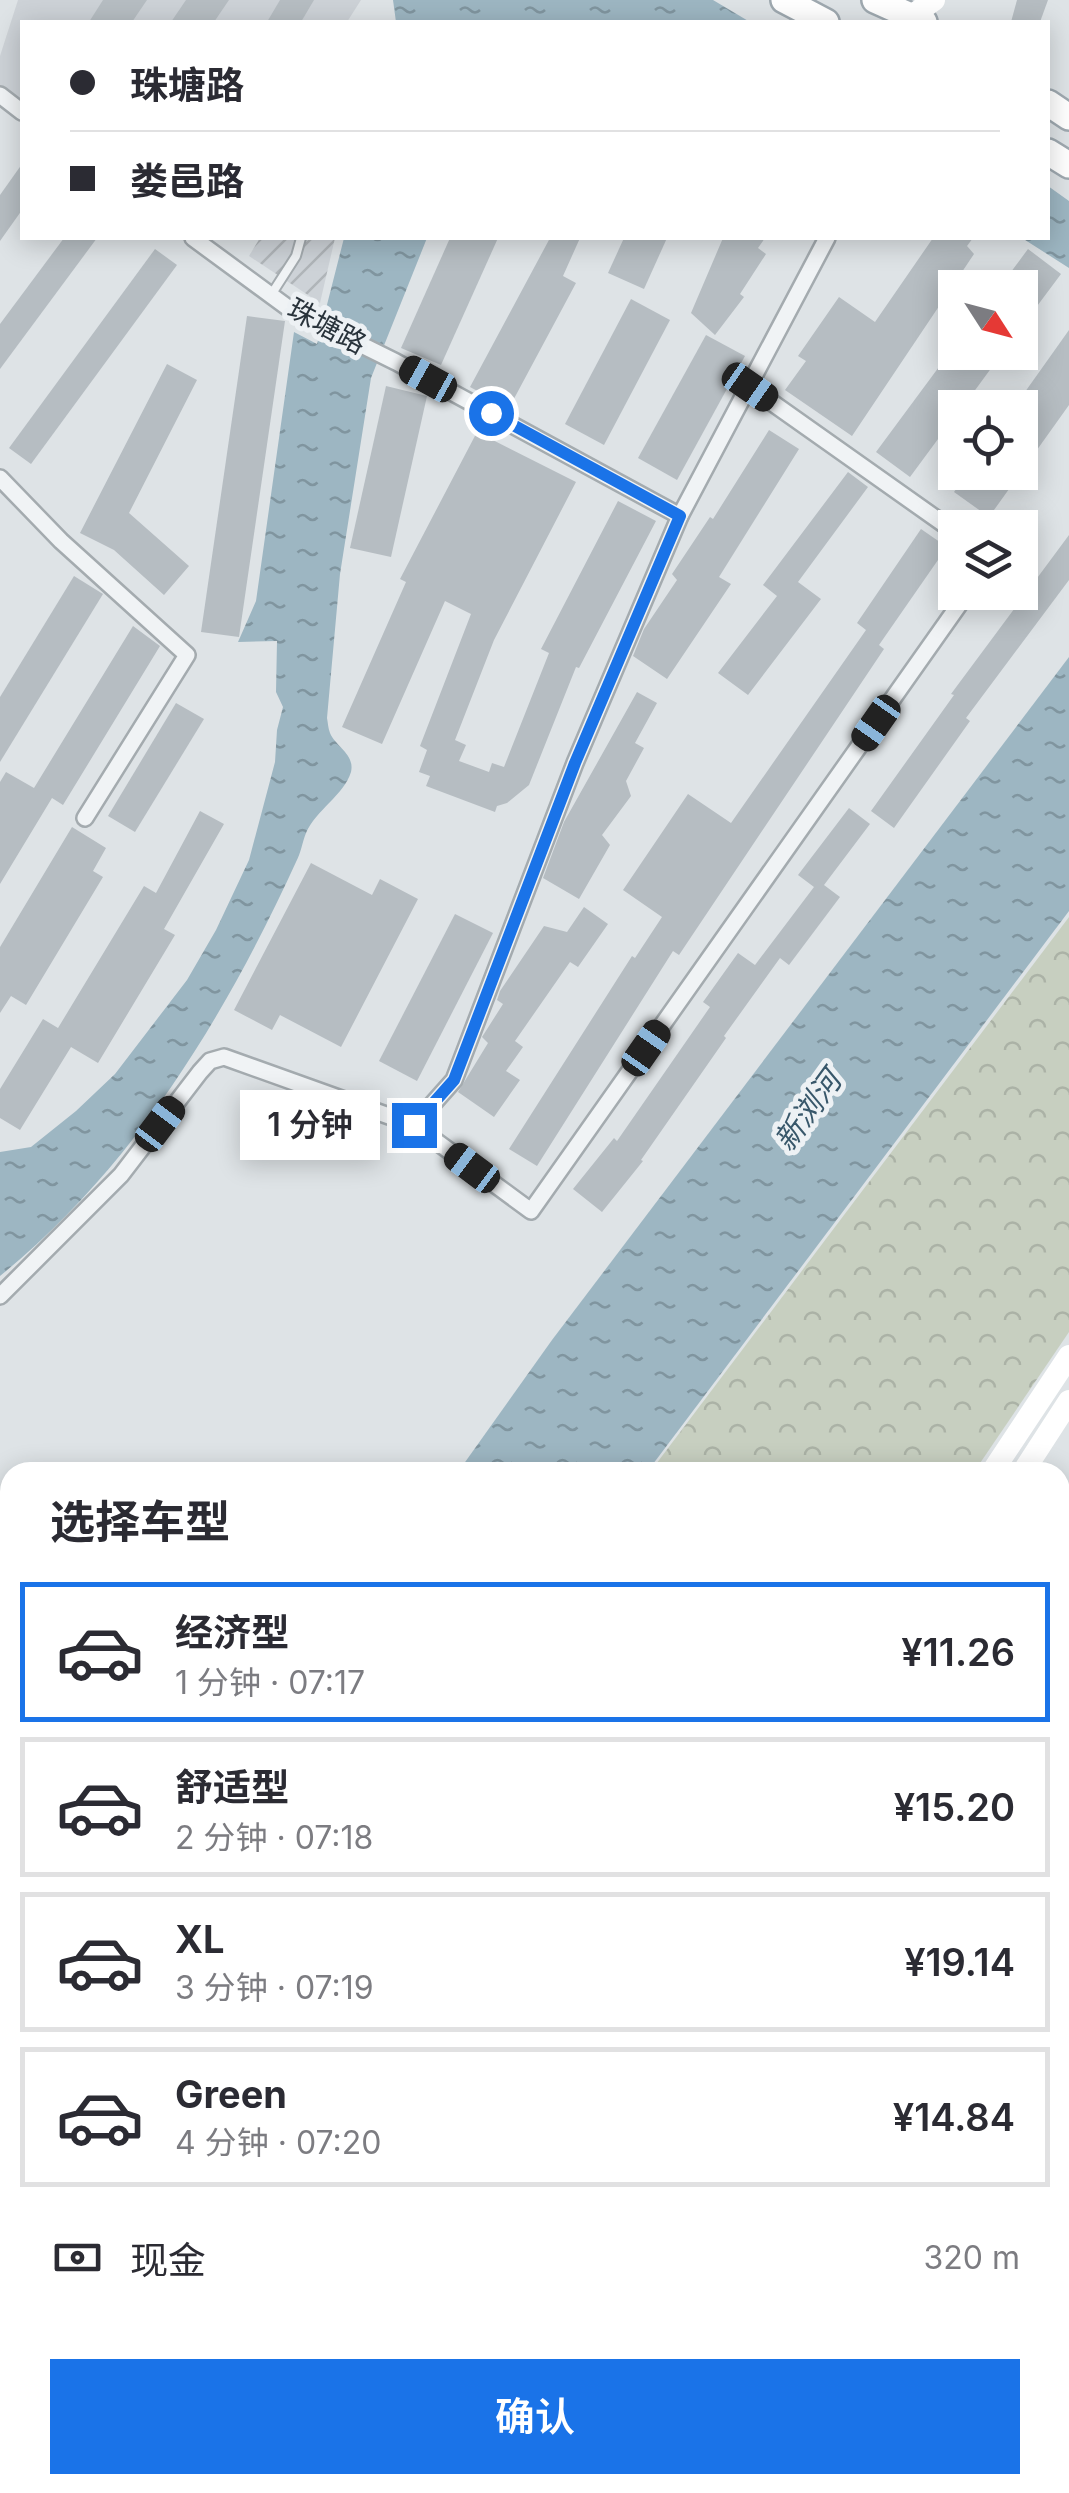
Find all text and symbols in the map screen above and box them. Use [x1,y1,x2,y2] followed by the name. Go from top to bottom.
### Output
[130,62,244,108] text: 珠塘路
[130,158,244,204] text: 娄邑路
[938,270,1038,370] north arrow
[938,270,1038,610] map controls
[282,291,372,361] street label: 珠塘路
[394,351,462,407] car
[717,358,783,416] car
[938,390,1038,490] button: locate
[469,391,514,436] route start
[938,510,1038,610] button: layers
[847,690,905,756] car
[617,1015,675,1081] car
[766,1059,851,1157] water label: 新浏河
[239,1090,379,1160] callout: 1 分钟
[130,1091,190,1157] car
[392,1103,437,1148] route end
[267,1105,353,1144] text: 1 分钟
[439,1138,505,1198] car
[50,1494,230,1549] text: 选择车型
[55,1607,145,1697] icon: car
[175,1609,289,1655] text: 经济型
[901,1629,1015,1675] text: ¥11.26
[175,1663,365,1702] text: 1 分钟 · 07:17
[55,1762,145,1852] icon: car
[175,1764,289,1810] text: 舒适型
[894,1784,1015,1830] text: ¥15.20
[175,1818,373,1857] text: 2 分钟 · 07:18
[175,1916,225,1962] text: XL
[55,1917,145,2007] icon: car
[904,1939,1015,1985] text: ¥19.14
[175,1968,374,2007] text: 3 分钟 · 07:19
[175,2071,287,2117] text: Green
[55,2072,145,2162] icon: car
[893,2094,1015,2140] text: ¥14.84
[175,2123,381,2162] text: 4 分钟 · 07:20
[50,2230,105,2285] icon: cash
[130,2237,206,2283] text: 现金
[924,2238,1020,2277] text: 320 m
[50,2359,1020,2474] button: 确认

